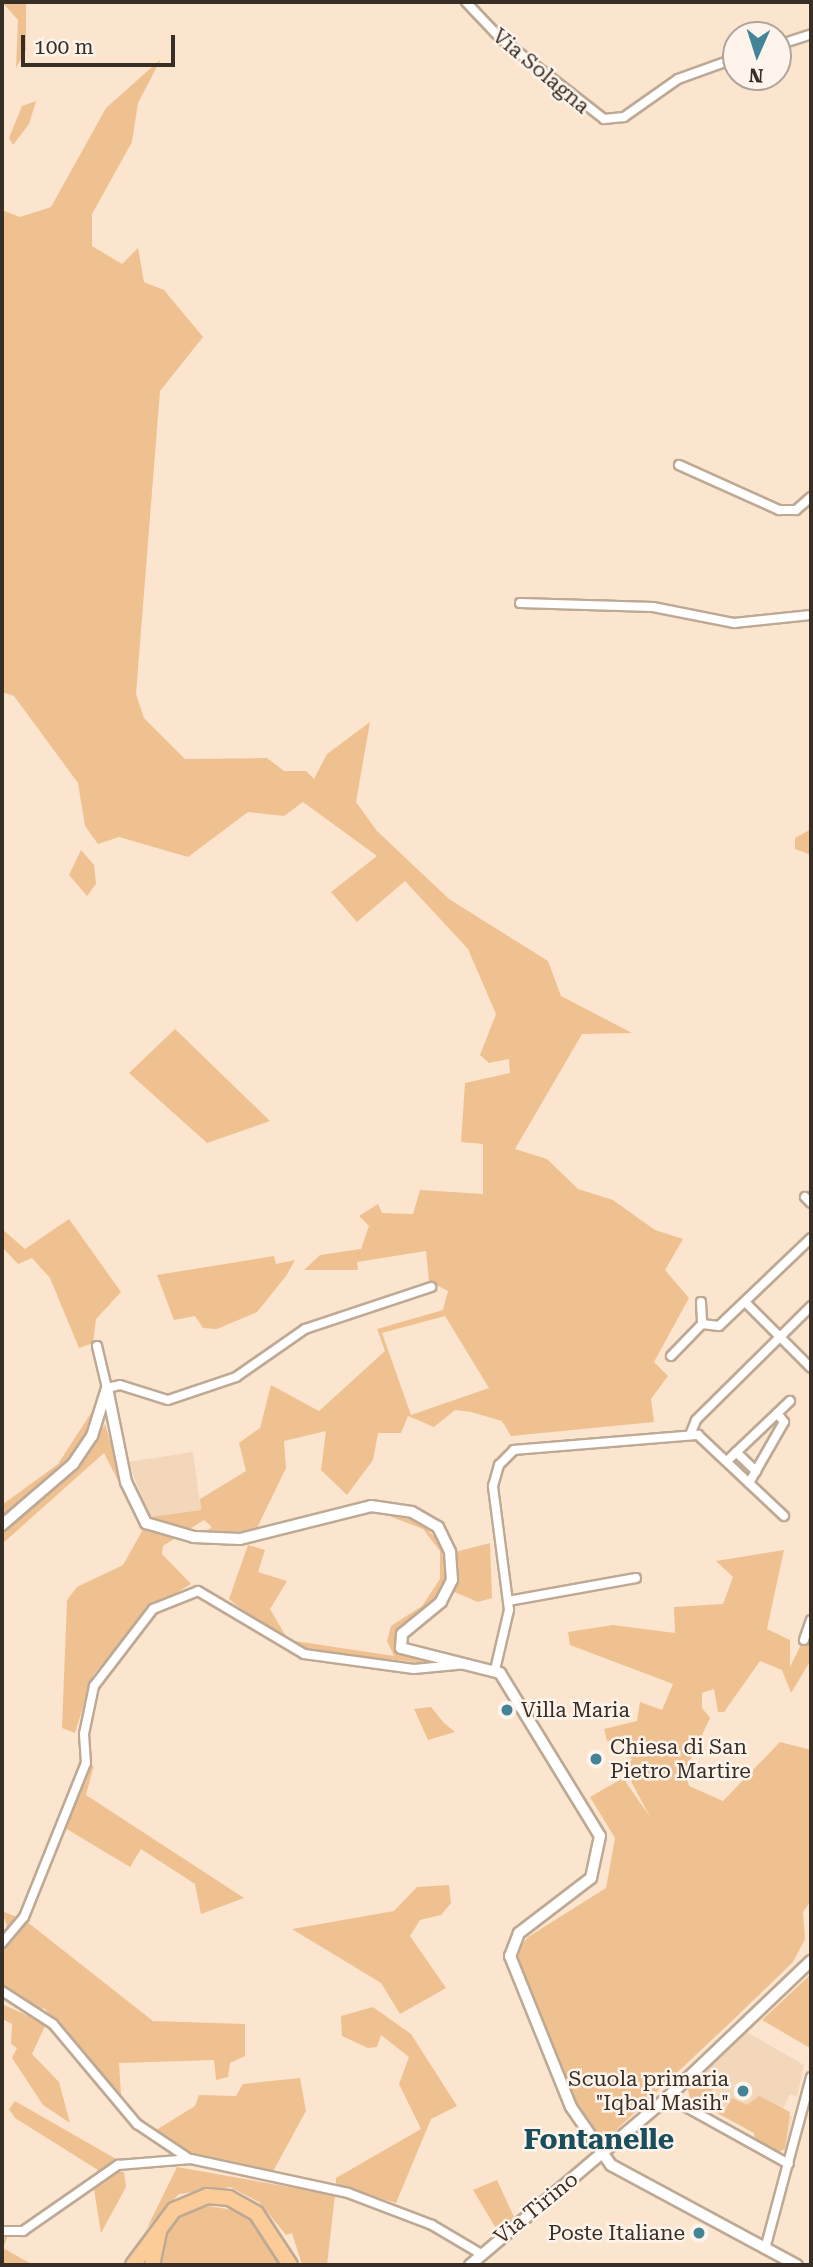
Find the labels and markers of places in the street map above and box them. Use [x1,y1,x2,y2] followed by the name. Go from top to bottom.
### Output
[521,1697,630,1723] place label: Villa Maria
[499,1702,515,1718] marker: Villa Maria
[610,1734,751,1784] place label: Chiesa di San Pietro Martire
[588,1751,604,1767] marker: Chiesa di San Pietro Martire
[568,2066,729,2116] place label: Scuola primaria "Iqbal Masih"
[735,2083,751,2099] marker: Scuola primaria "Iqbal Masih"
[548,2220,685,2246] place label: Poste Italiane
[691,2225,707,2241] marker: Poste Italiane

